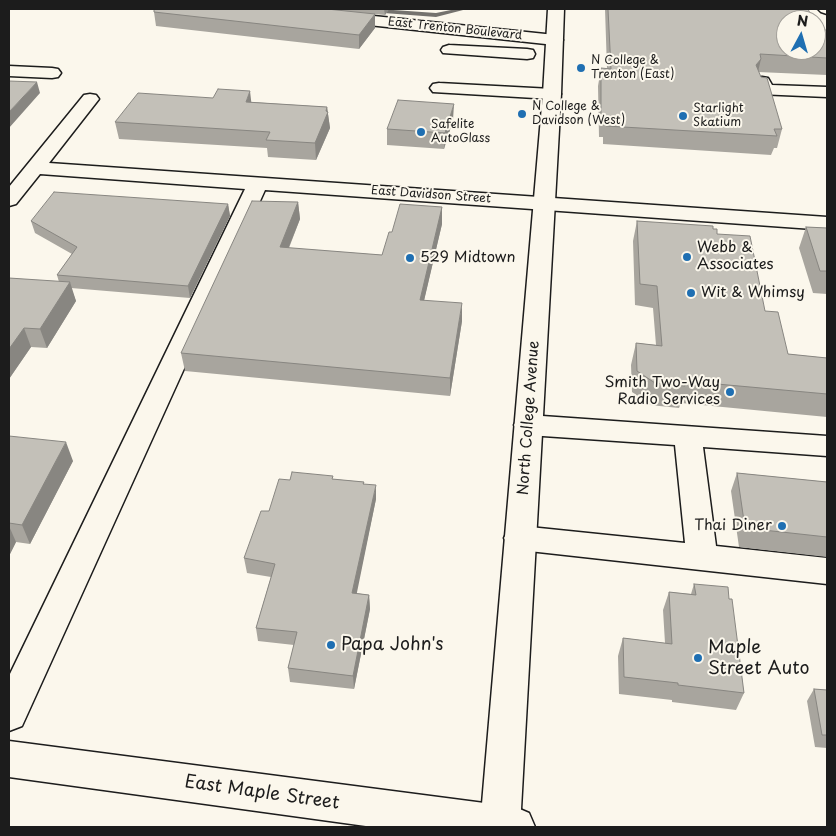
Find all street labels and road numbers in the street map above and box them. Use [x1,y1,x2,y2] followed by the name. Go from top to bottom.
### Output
[387,15,523,43] street label: East Trenton Boulevard
[371,184,491,206] street label: East Davidson Street
[515,340,543,496] street label: North College Avenue
[183,771,341,815] street label: East Maple Street

